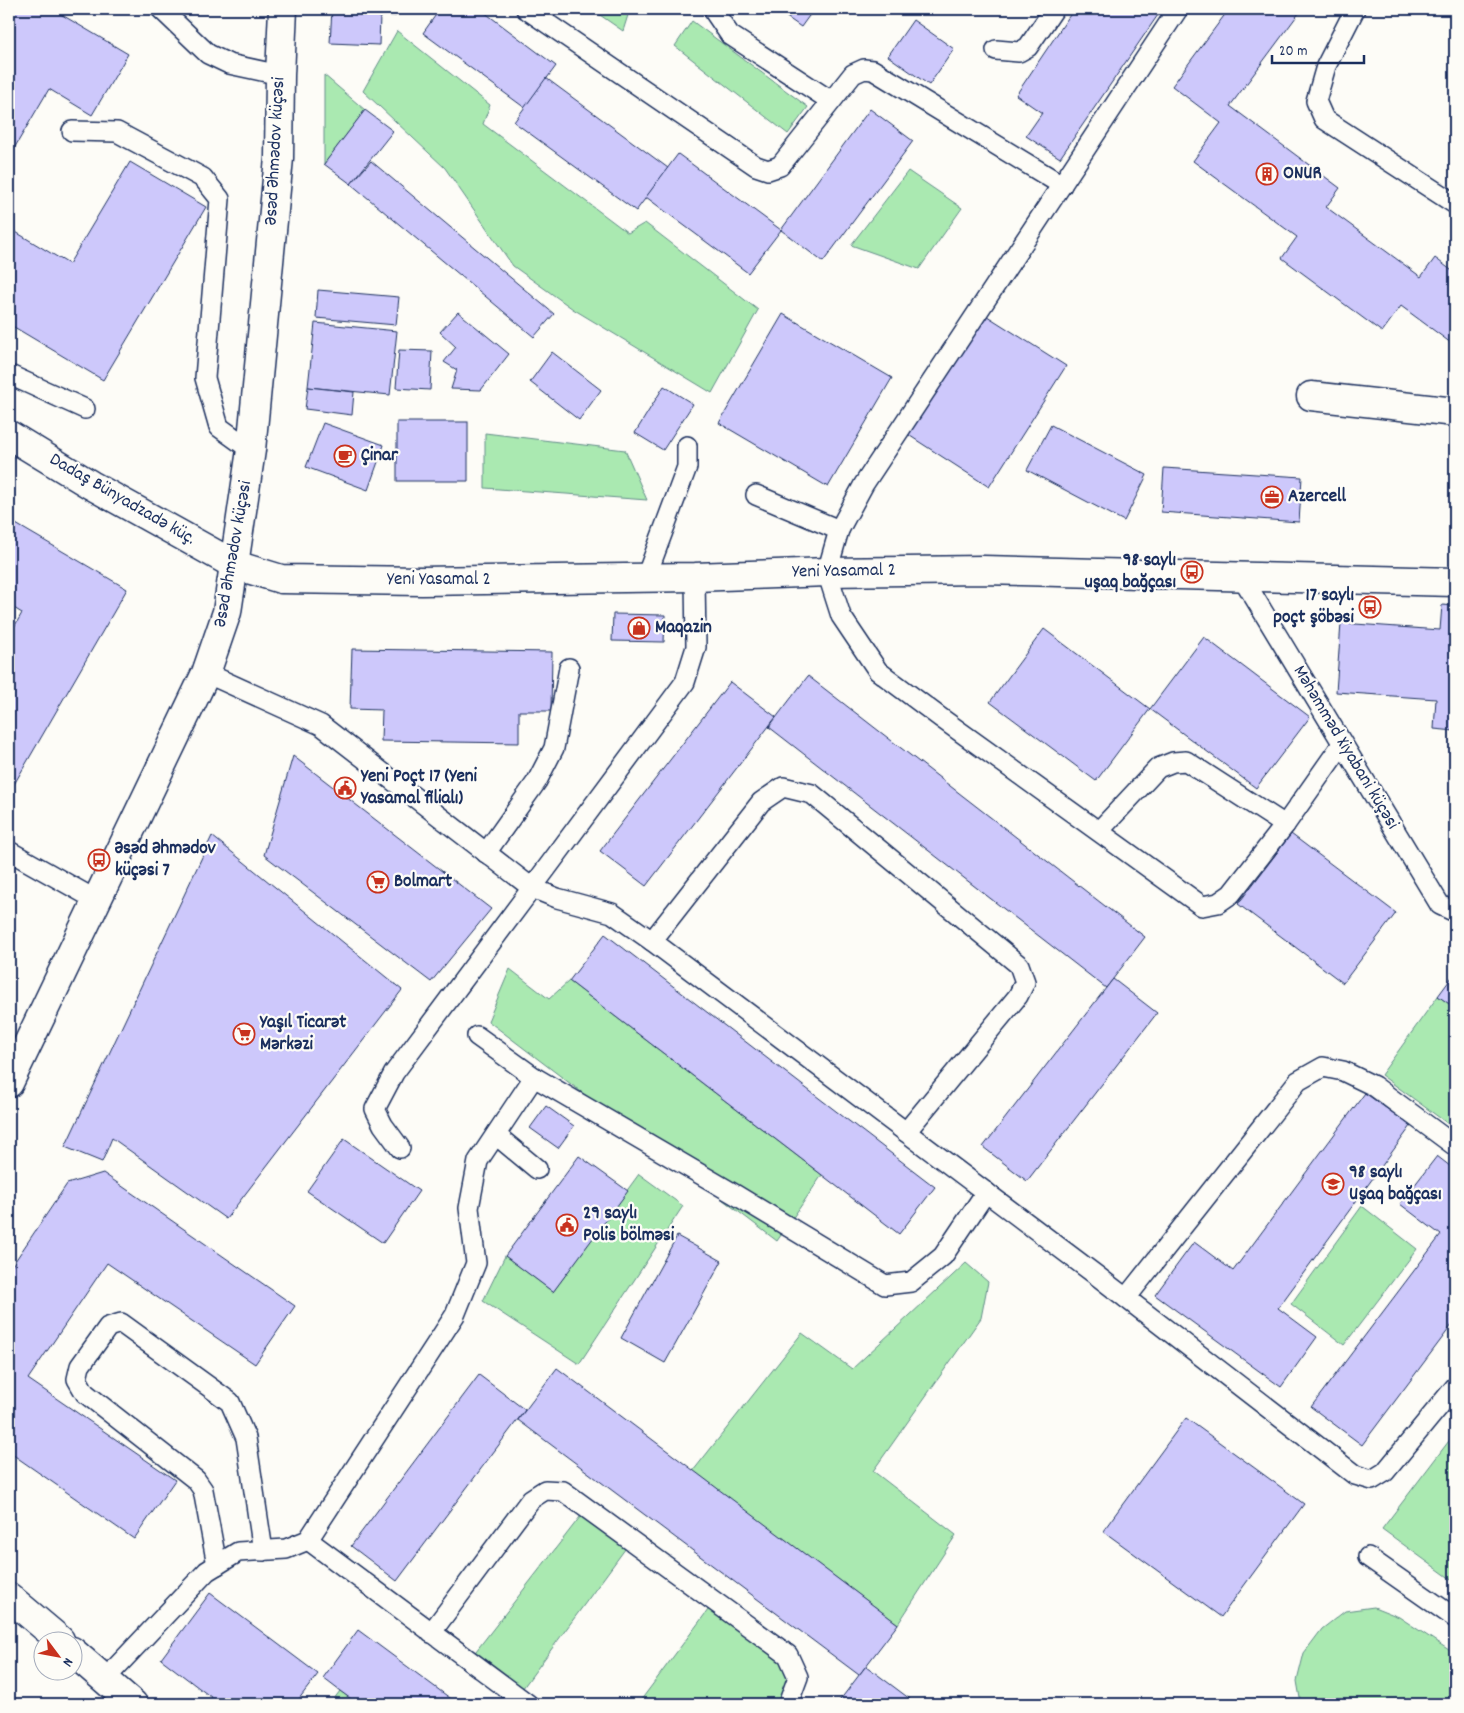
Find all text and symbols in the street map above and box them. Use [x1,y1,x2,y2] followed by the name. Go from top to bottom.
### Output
[1272,32,1364,64] scale bar
[1279,41,1307,63] text: 20 m
[259,76,293,226] street label: Əsəd Əhmədov küçəsi
[1283,161,1322,188] place label: ONUR
[1255,162,1279,186] building icon: ONUR
[361,443,399,470] place label: Çinar
[333,444,357,468] cafe icon: Çinar
[44,447,200,553] street label: Dadaş Bünyadzadə küç.
[208,478,260,629] street label: Əsəd Əhmədov küçəsi
[1288,484,1347,511] place label: Azercell
[1260,485,1284,509] office icon: Azercell
[1084,548,1176,597] place label: 98 saylı uşaq bağçası
[792,558,896,586] street label: Yeni Yasamal 2
[1180,560,1204,584] bus stop icon: 98 saylı uşaq bağçası
[387,567,491,594] street label: Yeni Yasamal 2
[1273,583,1355,632] place label: 17 saylı poçt şöbəsi
[1358,595,1382,619] bus stop icon: 17 saylı poçt şöbəsi
[655,615,712,642] place label: Maqazin
[627,616,651,640] shop icon: Maqazin
[1285,661,1405,836] street label: Məhəmməd Xiyabani küçəsi
[360,764,478,813] place label: Yeni Poçt 17 (Yeni Yasamal filialı)
[333,776,357,800] public building icon: Yeni Poçt 17 (Yeni Yasamal filialı)
[114,836,216,885] place label: Əsəd Əhmədov küçəsi 7
[87,848,111,872] bus stop icon: Əsəd Əhmədov küçəsi 7
[394,869,452,896] place label: Bolmart
[366,870,390,894] supermarket icon: Bolmart
[259,1010,346,1059] place label: Yaşıl Ticarət Mərkəzi
[232,1022,256,1046] supermarket icon: Yaşıl Ticarət Mərkəzi
[1349,1160,1442,1209] place label: 98 saylı Uşaq bağçası
[1321,1172,1345,1196] school or university icon: 98 saylı Uşaq bağçası
[583,1201,675,1250] place label: 29 saylı Polis bölməsi
[555,1213,579,1237] public building icon: 29 saylı Polis bölməsi
[32,1630,82,1680] north arrow
[57,1654,78,1670] text: N

